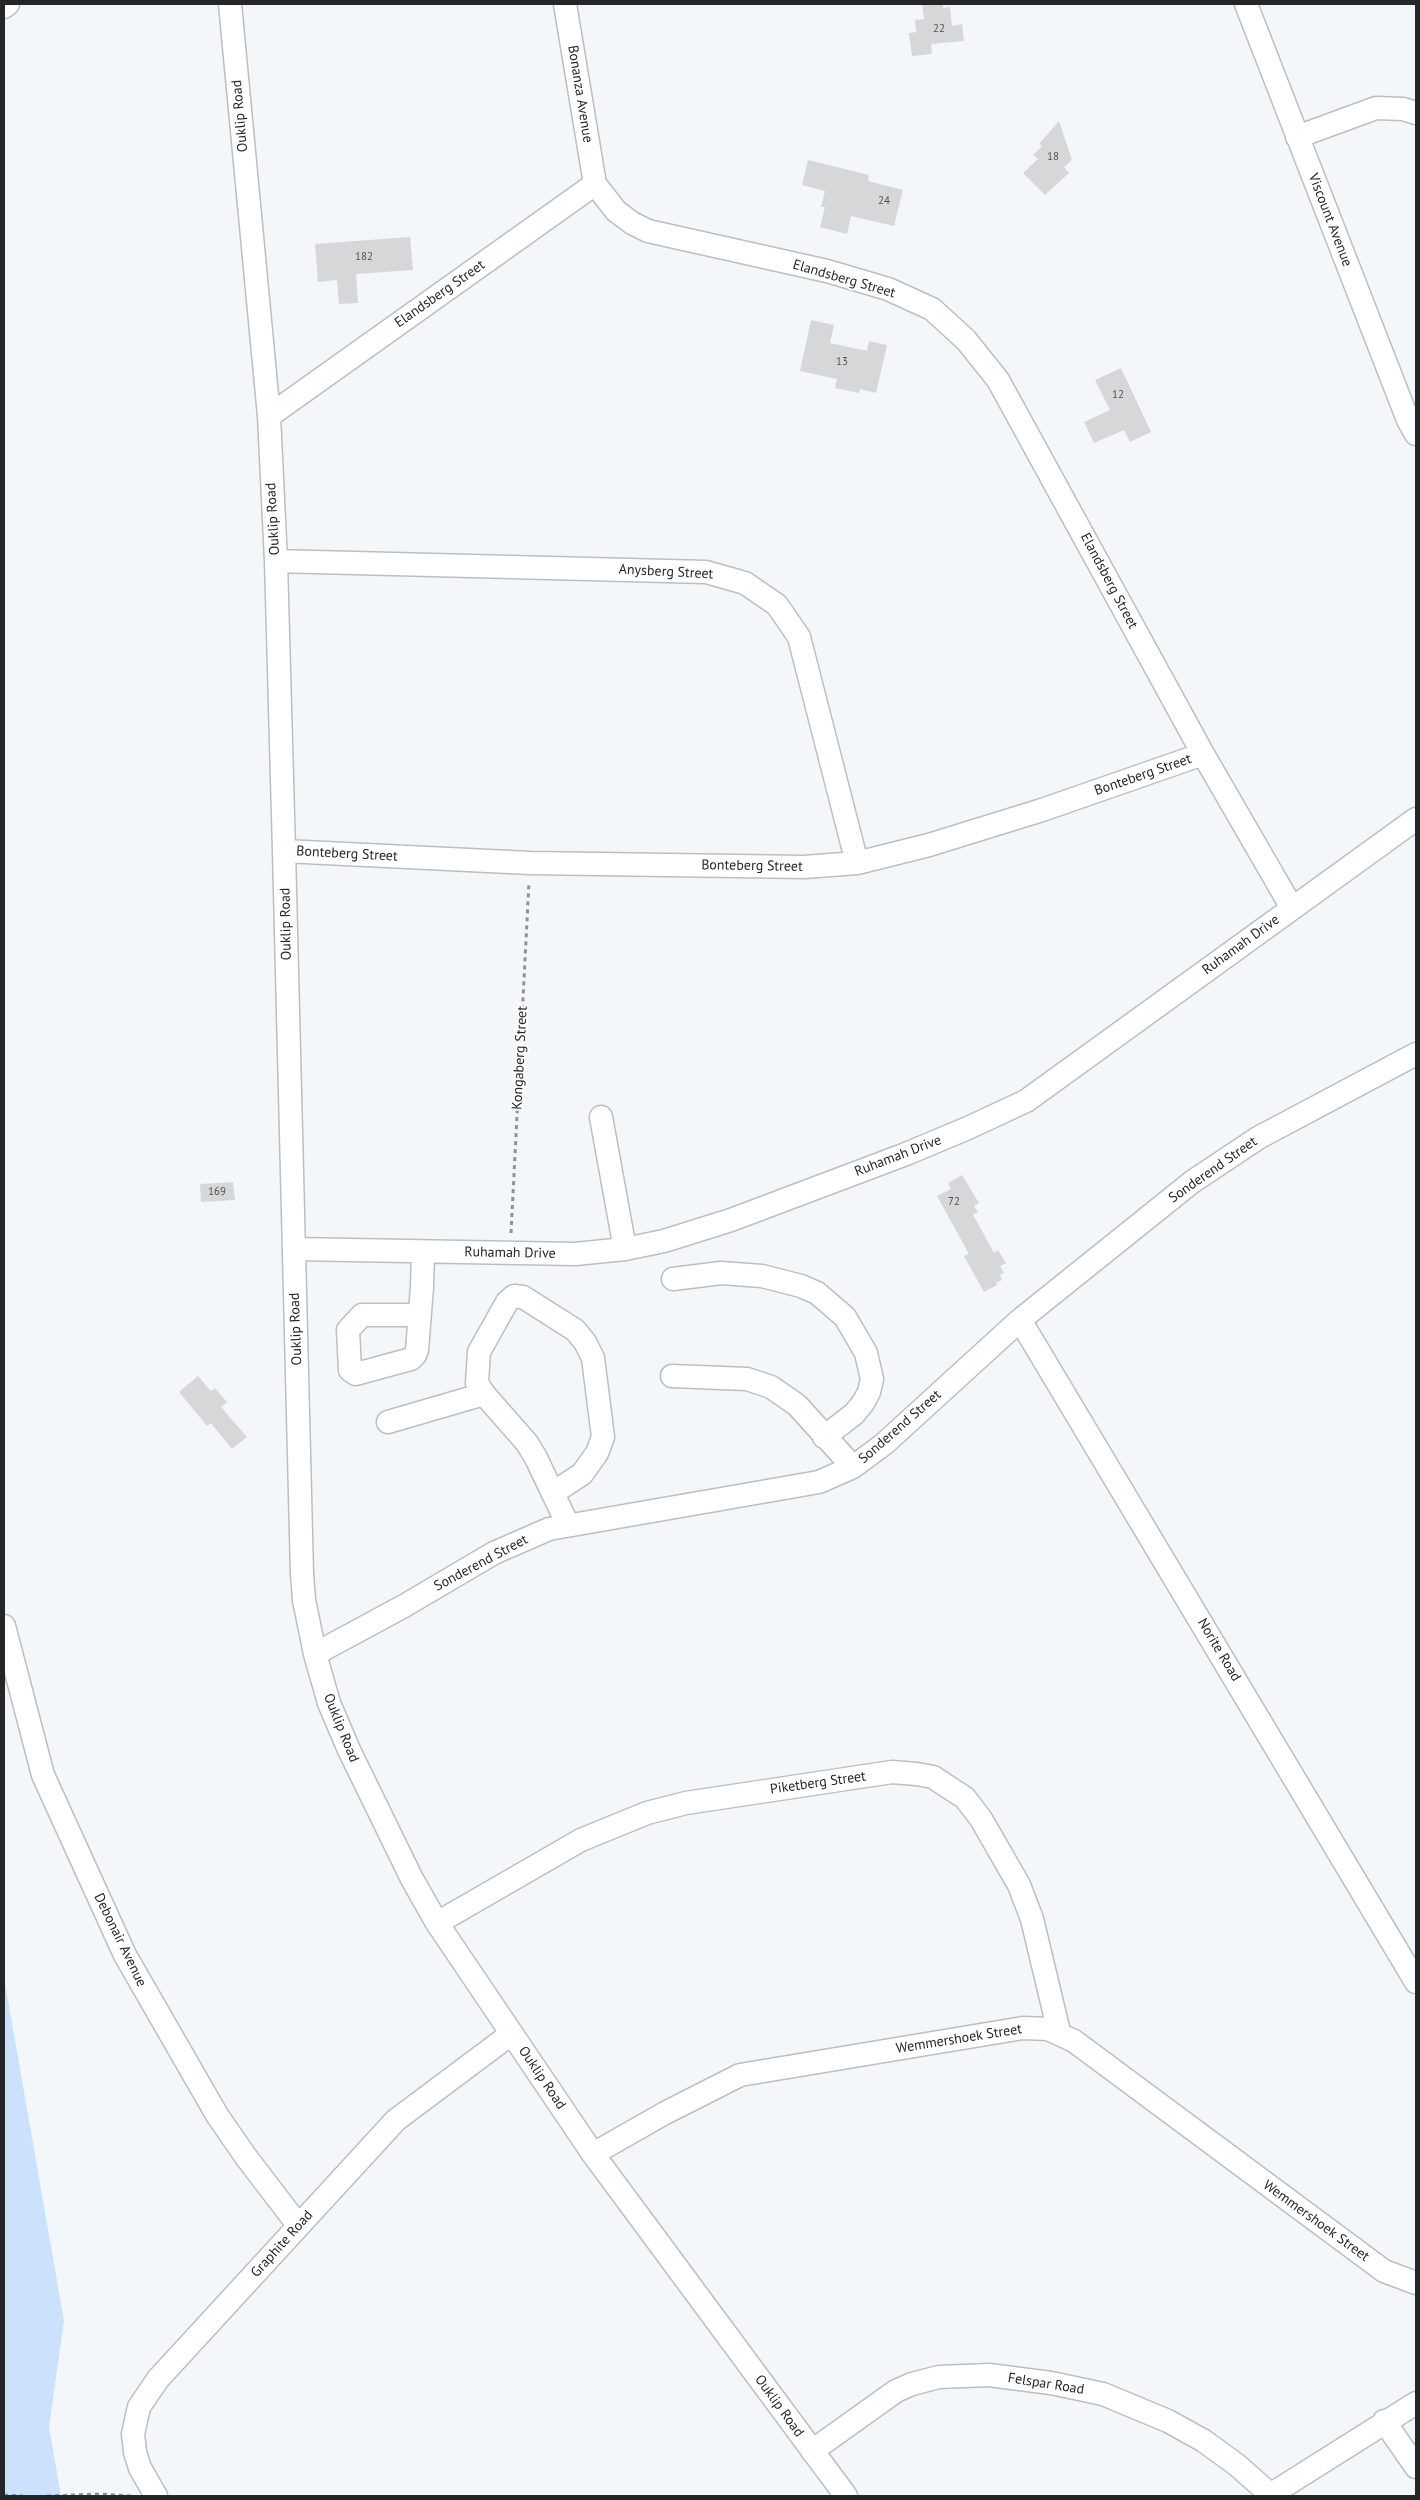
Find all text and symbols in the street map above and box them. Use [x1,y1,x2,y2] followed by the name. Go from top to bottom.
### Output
[933,22,945,36] house number: 22
[564,44,596,144] street label: Bonanza Avenue
[228,79,252,153] street label: Ouklip Road
[1047,150,1059,164] house number: 18
[1305,171,1355,269] street label: Viscount Avenue
[878,194,890,208] house number: 24
[355,250,373,264] house number: 182
[791,256,897,302] street label: Elandsberg Street
[392,257,488,331] street label: Elandsberg Street
[836,355,848,369] house number: 13
[1112,388,1124,402] house number: 12
[263,482,283,556] street label: Ouklip Road
[1077,530,1141,632] street label: Elandsberg Street
[618,561,714,583] street label: Anysberg Street
[1092,751,1194,799] street label: Bonteberg Street
[296,843,398,865] street label: Bonteberg Street
[701,857,803,875] street label: Bonteberg Street
[277,888,295,960] street label: Ouklip Road
[1199,911,1283,979] street label: Ruhamah Drive
[509,1006,531,1110] street label: Kongaberg Street
[852,1132,944,1180] street label: Ruhamah Drive
[1166,1133,1260,1207] street label: Sonderend Street
[208,1185,226,1199] house number: 169
[948,1195,960,1209] house number: 72
[464,1244,556,1262] street label: Ruhamah Drive
[286,1292,306,1366] street label: Ouklip Road
[855,1387,945,1467] street label: Sonderend Street
[431,1531,531,1595] street label: Sonderend Street
[1194,1615,1244,1685] street label: Norite Road
[320,1691,362,1765] street label: Ouklip Road
[769,1768,867,1798] street label: Piketberg Street
[90,1891,150,1989] street label: Debonair Avenue
[895,2021,1023,2057] street label: Wemmershoek Street
[515,2043,569,2113] street label: Ouklip Road
[1260,2177,1372,2265] street label: Wemmershoek Street
[248,2207,316,2281] street label: Graphite Road
[1007,2370,1085,2398] street label: Felspar Road
[751,2372,807,2440] street label: Ouklip Road

